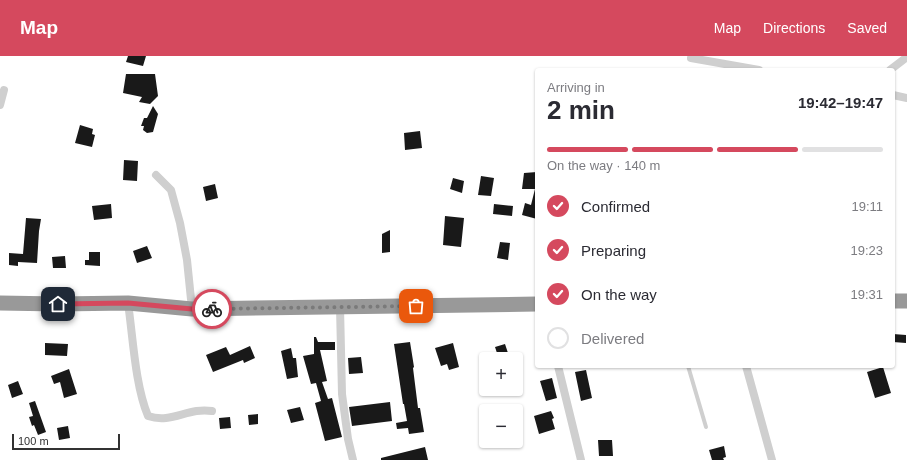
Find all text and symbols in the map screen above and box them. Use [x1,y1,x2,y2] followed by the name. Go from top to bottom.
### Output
[20,17,58,38] text: Map
[714,20,741,36] text: Map
[763,20,825,36] text: Directions
[847,20,887,36] text: Saved
[547,80,605,95] text: Arriving in
[798,94,883,111] text: 19:42–19:47
[547,95,615,125] text: 2 min
[547,158,660,173] text: On the way · 140 m
[547,195,569,217] icon: check
[581,198,650,215] text: Confirmed
[851,199,883,214] text: 19:11
[547,239,569,261] icon: check
[581,242,646,259] text: Preparing
[850,243,883,258] text: 19:23
[547,283,569,305] icon: check
[581,286,657,303] text: On the way
[41,287,75,321] pin
[850,287,883,302] text: 19:31
[192,289,232,329] courier
[399,289,433,323] pin
[47,293,69,315] icon: home
[405,295,427,317] icon: bag
[201,298,223,320] icon: bike
[581,330,644,347] text: Delivered
[479,352,523,448] map controls
[479,352,523,396] button: +
[479,404,523,448] button: −
[12,432,120,451] scale bar
[18,435,49,447] text: 100 m

